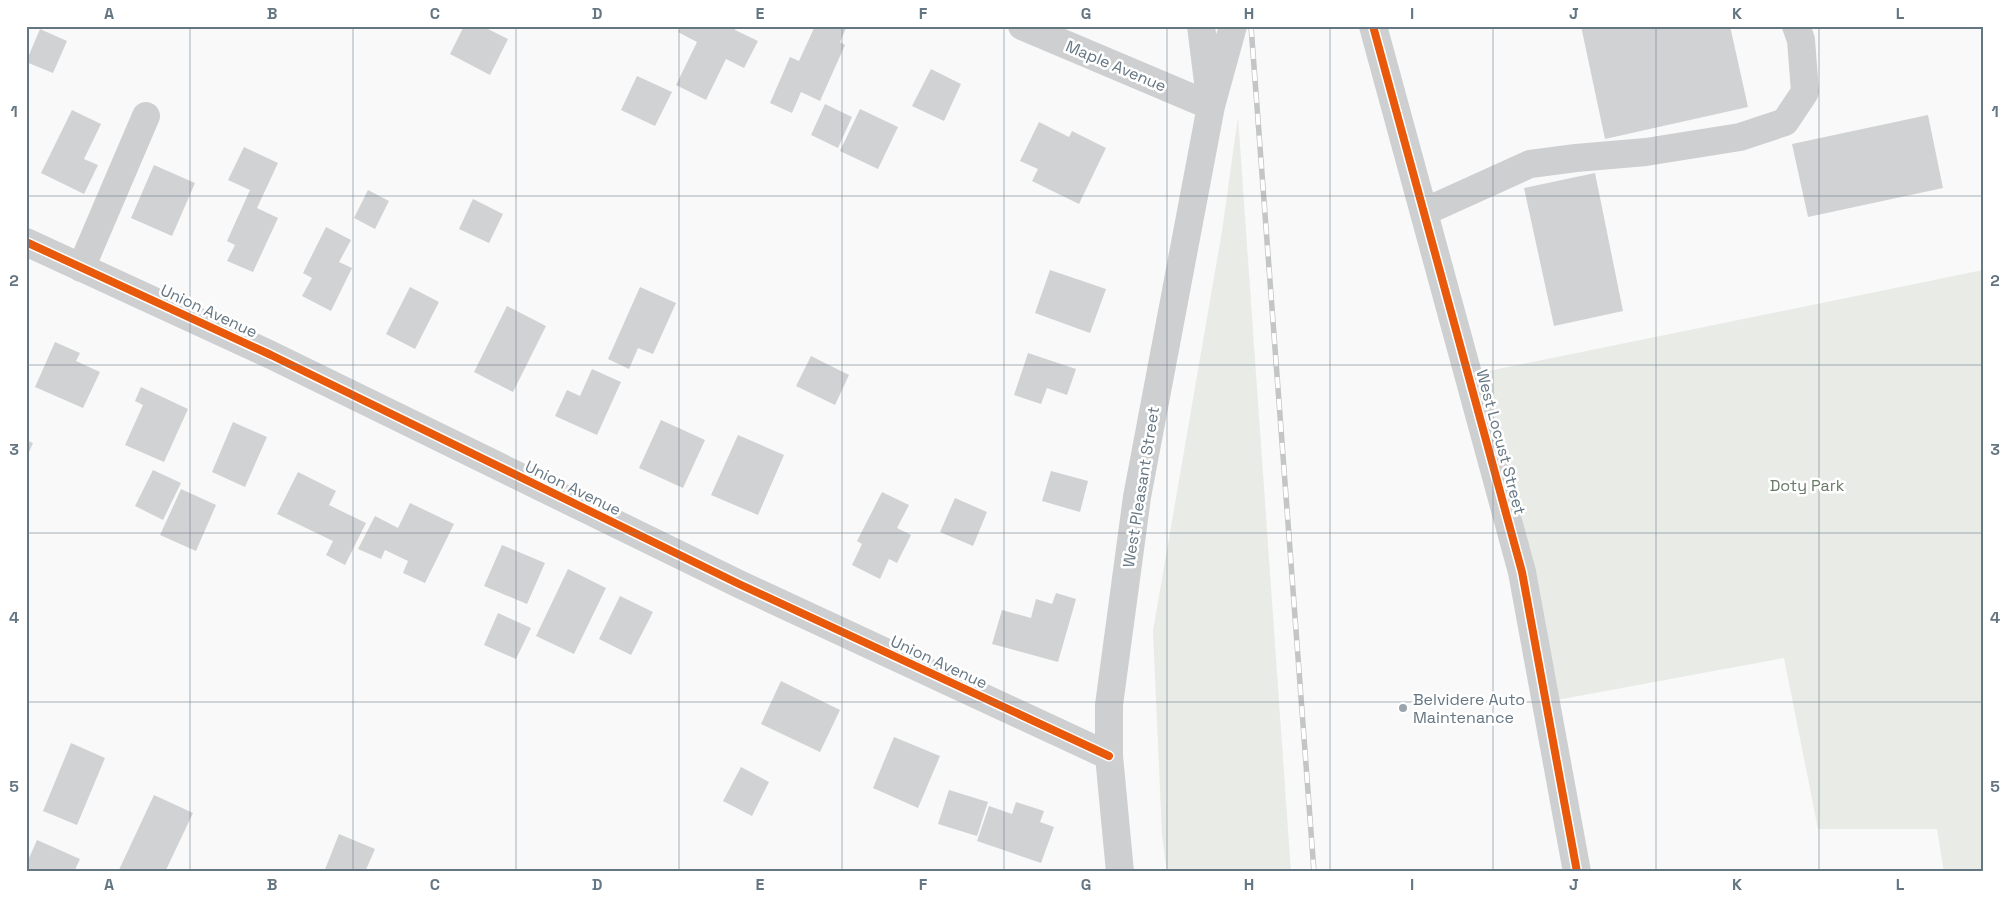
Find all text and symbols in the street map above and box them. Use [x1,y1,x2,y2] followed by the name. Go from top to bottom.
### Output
[104,3,114,24] text: A
[267,3,277,24] text: B
[430,3,440,24] text: C
[592,3,602,24] text: D
[756,3,765,24] text: E
[919,3,928,24] text: F
[1081,3,1091,24] text: G
[1244,3,1254,24] text: H
[1410,3,1414,24] text: I
[1569,3,1579,24] text: J
[1732,3,1742,24] text: K
[1896,3,1905,24] text: L
[1063,35,1169,97] street label: Maple Avenue
[10,101,18,122] text: 1
[1991,101,1999,122] text: 1
[9,270,19,291] text: 2
[1990,270,2000,291] text: 2
[157,279,261,343] street label: Union Avenue
[1472,367,1530,517] street label: West Locust Street
[1118,405,1164,569] street label: West Pleasant Street
[9,439,19,460] text: 3
[1990,439,2000,460] text: 3
[521,456,625,520] street label: Union Avenue
[1770,475,1845,496] park label: Doty Park
[9,607,19,628] text: 4
[1990,607,2000,628] text: 4
[887,630,991,694] street label: Union Avenue
[1413,689,1525,728] place label: Belvidere Auto Maintenance
[1397,702,1409,714] marker: Belvidere Auto Maintenance
[9,776,19,797] text: 5
[1990,776,2000,797] text: 5
[104,874,114,895] text: A
[267,874,277,895] text: B
[430,874,440,895] text: C
[592,874,602,895] text: D
[756,874,765,895] text: E
[919,874,928,895] text: F
[1081,874,1091,895] text: G
[1244,874,1254,895] text: H
[1410,874,1414,895] text: I
[1569,874,1579,895] text: J
[1732,874,1742,895] text: K
[1896,874,1905,895] text: L

